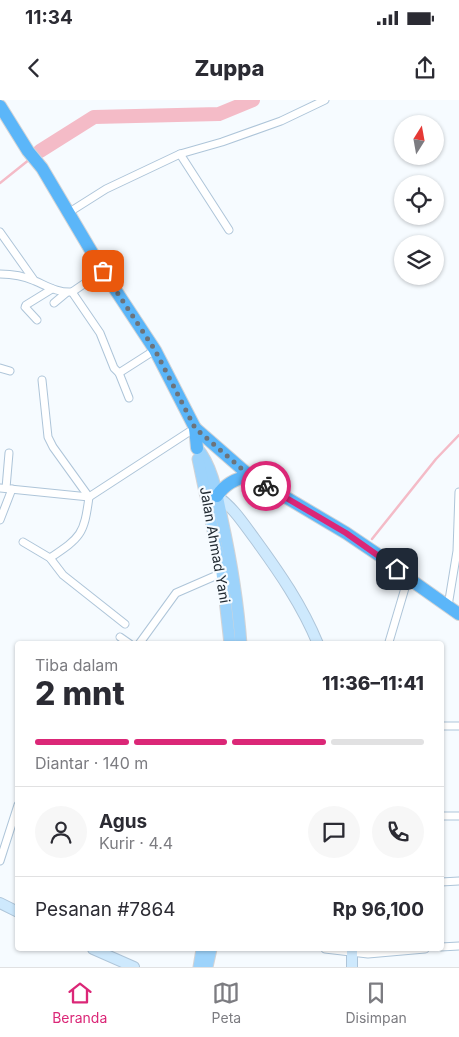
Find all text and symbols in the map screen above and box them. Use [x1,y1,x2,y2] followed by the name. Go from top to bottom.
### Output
[25,6,73,29] text: 11:34
[20,54,48,82] icon: back
[411,54,439,82] icon: share
[194,55,265,81] text: Zuppa
[394,115,444,165] north arrow
[394,115,444,285] map controls
[394,175,444,225] button: locate
[394,235,444,285] button: layers
[82,250,124,292] pin
[89,257,117,285] icon: bag
[241,461,291,511] courier
[252,472,280,500] icon: bike
[197,485,234,604] street label: Jalan Ahmad Yani
[376,548,418,590] pin
[383,555,411,583] icon: home
[35,655,118,675] text: Tiba dalam
[322,672,424,695] text: 11:36–11:41
[35,674,125,713] text: 2 mnt
[35,753,148,773] text: Diantar · 140 m
[35,806,87,858] button: person
[308,806,360,858] button: chat
[372,806,424,858] button: phone
[99,810,147,833] text: Agus
[99,833,173,853] text: Kurir · 4.4
[35,898,176,921] text: Pesanan #7864
[332,898,424,921] text: Rp 96,100
[52,979,107,1026] tab: Beranda
[212,979,241,1026] tab: Peta
[345,979,407,1026] tab: Disimpan

